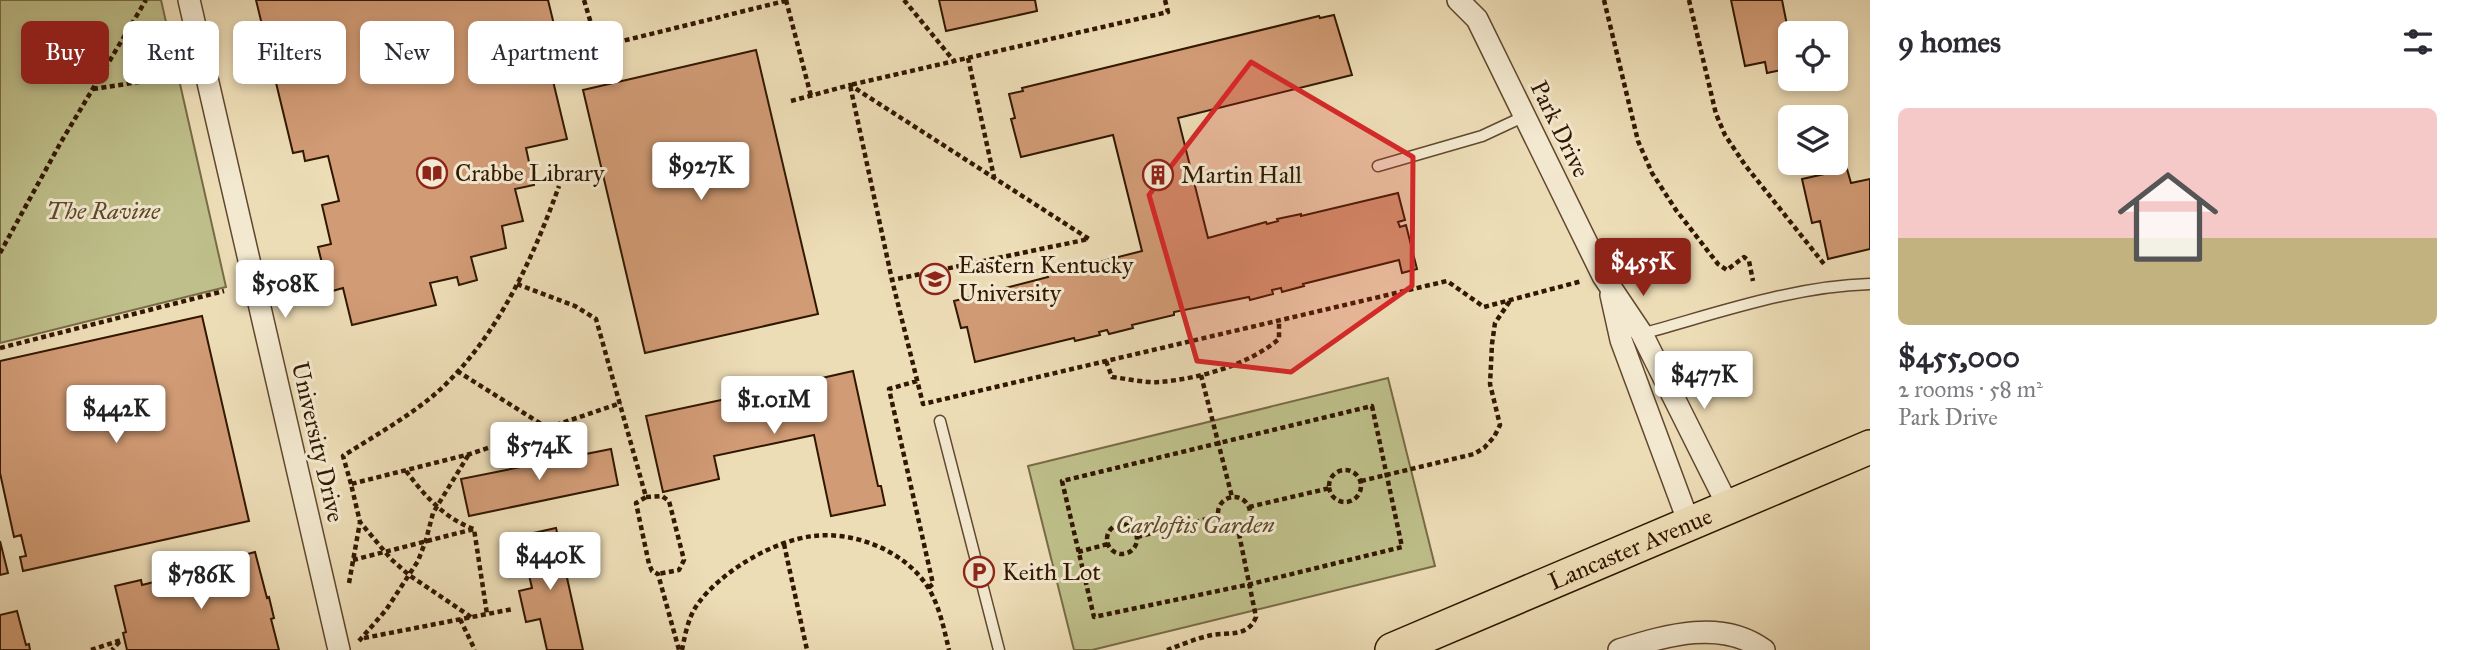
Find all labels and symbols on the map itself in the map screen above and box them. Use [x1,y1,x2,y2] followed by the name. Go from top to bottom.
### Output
[1524,76,1596,182] street label: Park Drive
[652,142,750,202] pin: $927K
[415,156,449,190] library icon: Crabbe Library
[455,158,605,188] place label: Crabbe Library
[1141,158,1175,192] building icon: Martin Hall
[1181,160,1303,190] place label: Martin Hall
[46,196,161,226] park label: The Ravine
[1594,238,1692,298] pin: $455K
[958,250,1134,308] place label: Eastern Kentucky University
[236,260,334,320] pin: $508K
[918,262,952,296] school or university icon: Eastern Kentucky University
[1655,352,1753,411] pin: $477K
[285,359,351,525] street label: University Drive
[717,376,831,436] pin: $1.01M
[67,386,165,445] pin: $442K
[490,422,588,482] pin: $574K
[1544,501,1717,597] street label: Lancaster Avenue
[1116,510,1275,540] park label: Carloftis Garden
[501,532,599,592] pin: $440K
[152,552,250,611] pin: $786K
[962,555,996,589] parking icon: Keith Lot
[1002,557,1101,587] place label: Keith Lot

